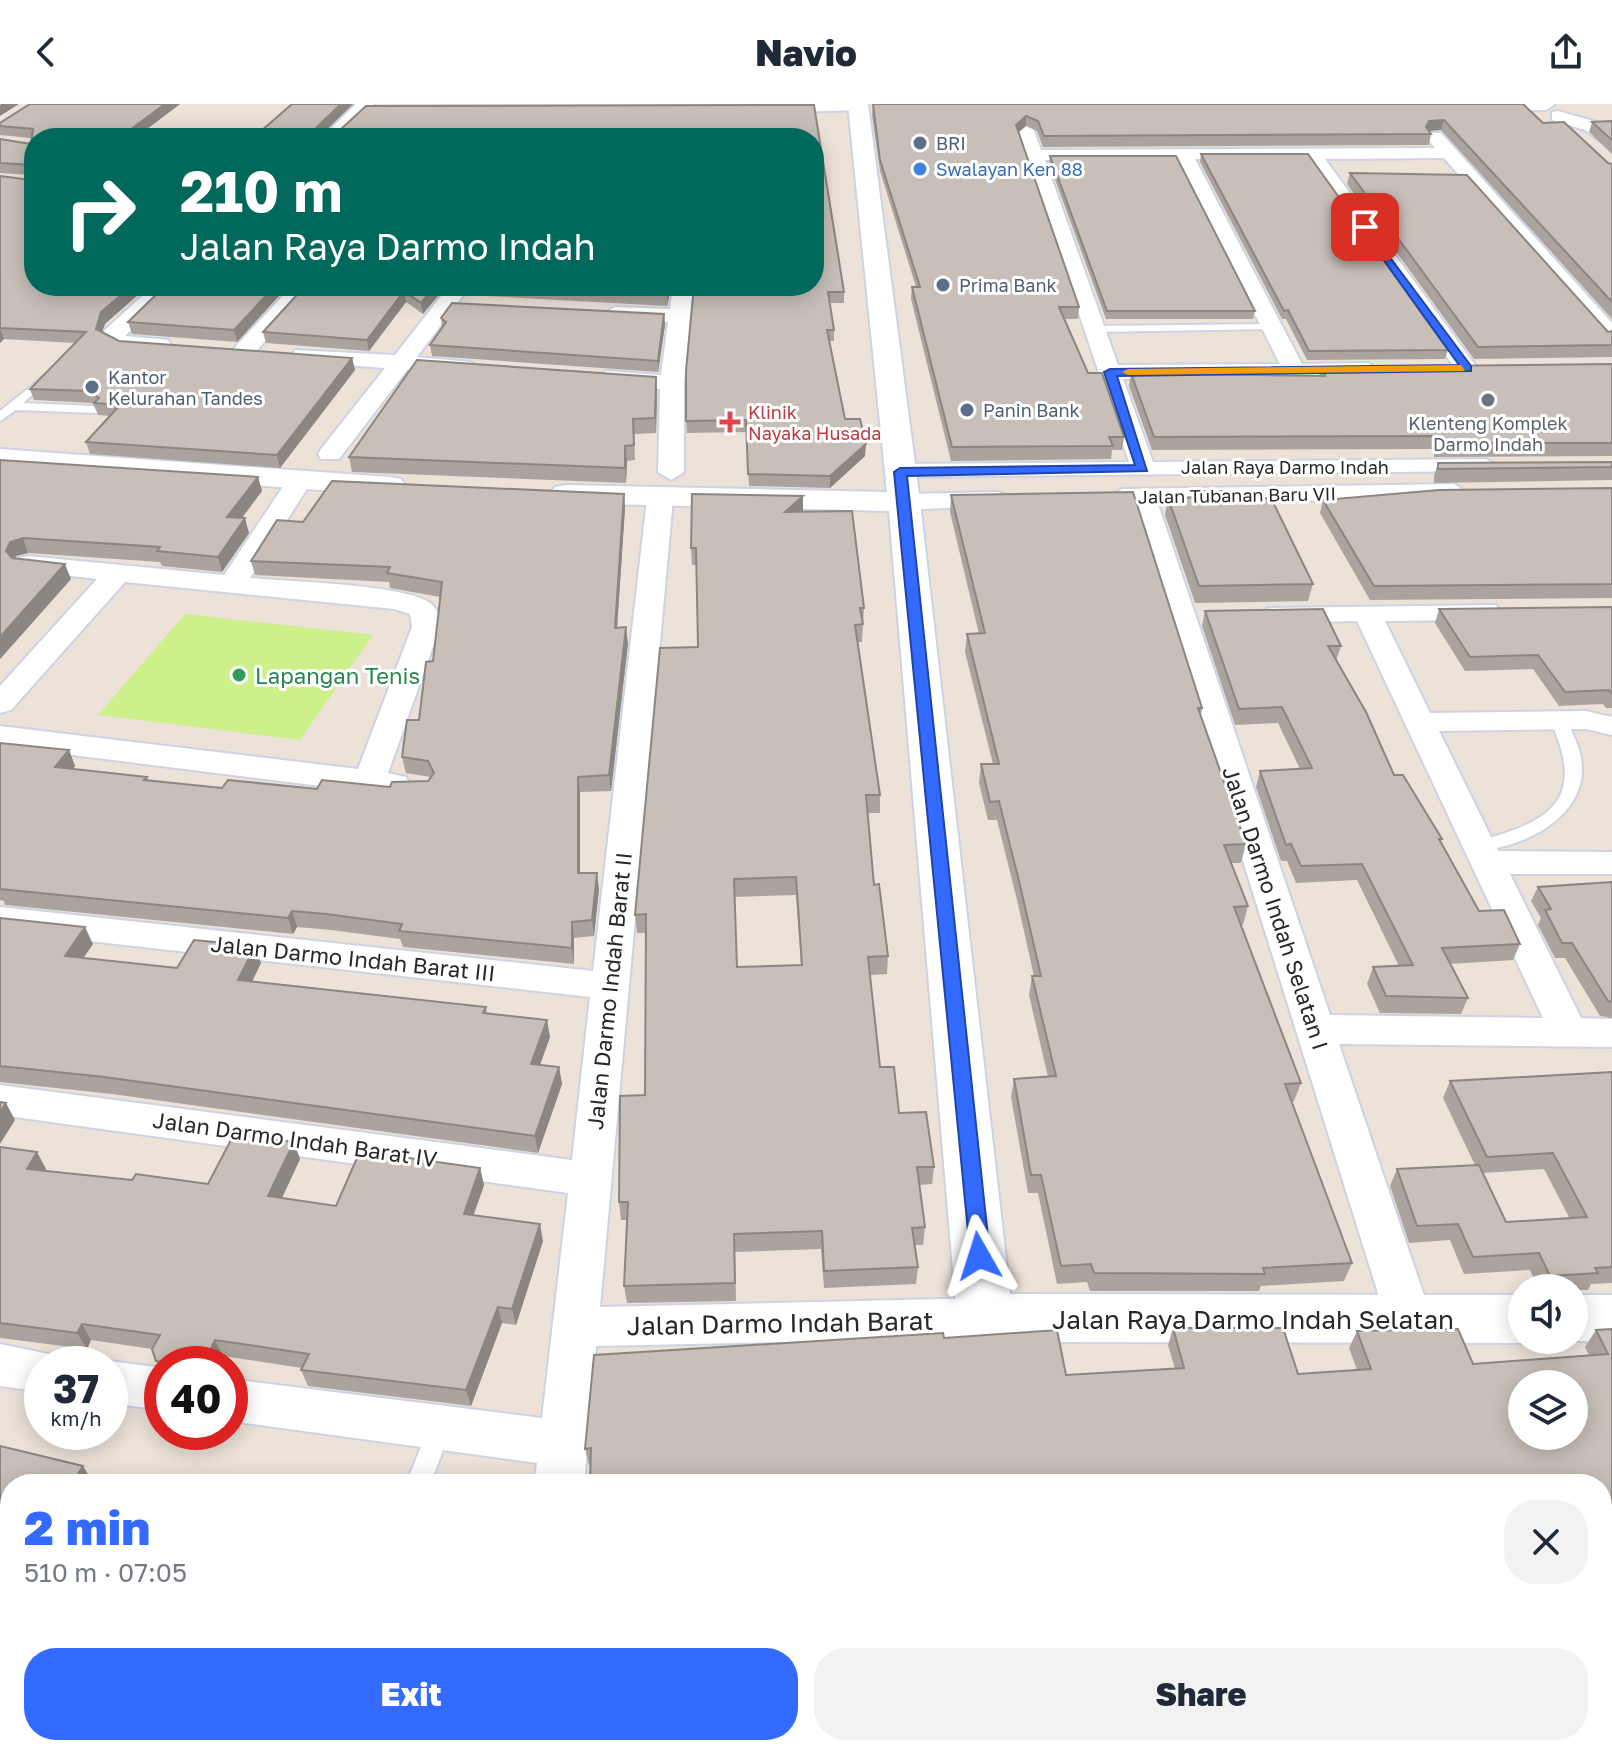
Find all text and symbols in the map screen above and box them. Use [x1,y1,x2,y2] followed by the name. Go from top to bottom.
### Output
[24,30,68,74] icon: back
[1544,30,1588,74] icon: share
[755,31,857,74] text: Navio
[936,132,966,154] place label: BRI
[911,134,929,152] marker: BRI
[180,157,342,224] text: 210 m
[936,158,1083,180] place label: Swalayan Ken 88
[48,160,152,264] icon: right
[911,160,929,178] marker: Swalayan Ken 88
[1331,193,1399,261] pin
[1343,205,1387,249] icon: arrive
[180,225,596,268] text: Jalan Raya Darmo Indah
[959,274,1057,296] place label: Prima Bank
[934,276,952,294] marker: Prima Bank
[108,366,263,409] place label: Kantor Kelurahan Tandes
[83,378,101,396] marker: Kantor Kelurahan Tandes
[1479,391,1497,409] marker: Klenteng Komplek Darmo Indah
[983,399,1080,421] place label: Panin Bank
[748,401,881,444] place label: Klinik Nayaka Husada
[958,401,976,419] marker: Panin Bank
[719,411,741,433] marker: Klinik Nayaka Husada
[1408,412,1568,455] place label: Klenteng Komplek Darmo Indah
[1181,456,1389,478] street label: Jalan Raya Darmo Indah
[1138,482,1336,508] street label: Jalan Tubanan Baru VII
[255,662,420,689] place label: Lapangan Tenis
[230,666,248,684] marker: Lapangan Tenis
[1217,763,1335,1053] street label: Jalan Darmo Indah Selatan I
[581,851,637,1131] street label: Jalan Darmo Indah Barat II
[209,930,497,986] street label: Jalan Darmo Indah Barat III
[151,1106,439,1172] street label: Jalan Darmo Indah Barat IV
[937,1214,1021,1298] position arrow
[1508,1274,1588,1450] map controls
[1508,1274,1588,1354] button: sound
[1052,1304,1454,1335] street label: Jalan Raya Darmo Indah Selatan
[626,1305,934,1341] street label: Jalan Darmo Indah Barat
[144,1346,248,1450] speed limit sign: 40
[53,1364,99,1412] text: 37
[1508,1370,1588,1450] button: layers
[51,1406,101,1430] text: km/h
[24,1498,150,1556] text: 2 min
[1504,1500,1588,1584] button: close
[24,1557,187,1588] text: 510 m · 07:05
[24,1648,798,1740] button: Exit
[814,1648,1588,1740] button: Share

